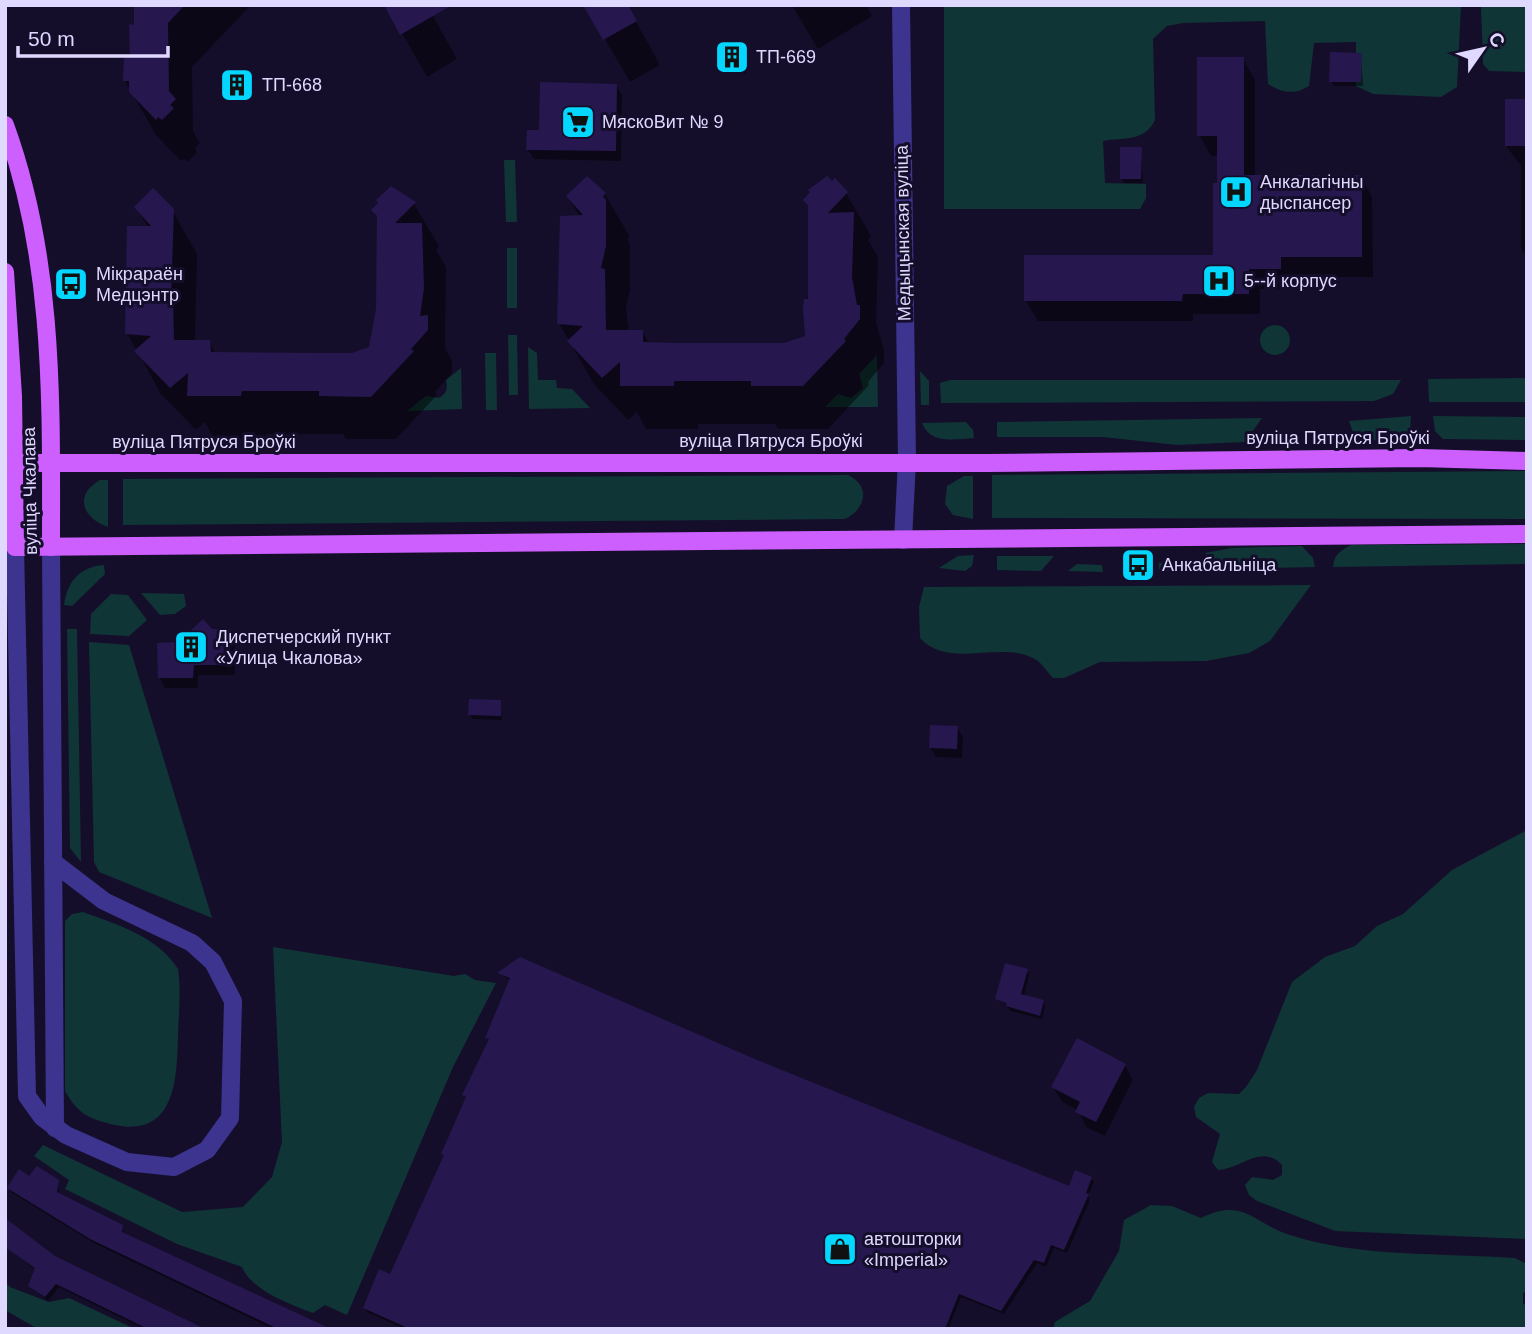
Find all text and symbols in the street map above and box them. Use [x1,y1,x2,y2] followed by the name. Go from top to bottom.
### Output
[18,14,168,58] scale bar
[1448,14,1518,84] north arrow
[28,27,75,50] text: 50 m
[1484,28,1509,52] text: С
[713,38,751,76] building icon: ТП-669
[756,47,816,67] place label: ТП-669
[218,66,256,104] building icon: ТП-668
[262,75,322,95] place label: ТП-668
[559,103,597,141] supermarket icon: МяскоВит № 9
[602,112,723,132] place label: МяскоВит № 9
[891,144,915,321] street label: Медыцынская вуліца
[1260,172,1364,213] place label: Анкалагічны дыспансер
[1217,173,1255,211] hospital icon: Анкалагічны дыспансер
[1200,262,1238,300] hospital icon: 5--й корпус
[96,264,183,305] place label: Мікрараён Медцэнтр
[52,265,90,303] bus stop icon: Мікрараён Медцэнтр
[1244,271,1337,291] place label: 5--й корпус
[19,426,41,555] street label: вуліца Чкалава
[1246,428,1430,448] street label: вуліца Пятруся Броўкі
[679,431,863,451] street label: вуліца Пятруся Броўкі
[112,432,296,452] street label: вуліца Пятруся Броўкі
[1119,546,1157,584] bus stop icon: Анкабальніца
[1162,555,1277,575] place label: Анкабальніца
[216,627,391,668] place label: Диспетчерский пункт «Улица Чкалова»
[172,628,210,666] building icon: Диспетчерский пункт «Улица Чкалова»
[864,1229,962,1270] place label: автошторки «Imperial»
[821,1230,859,1268] shop icon: автошторки «Imperial»

